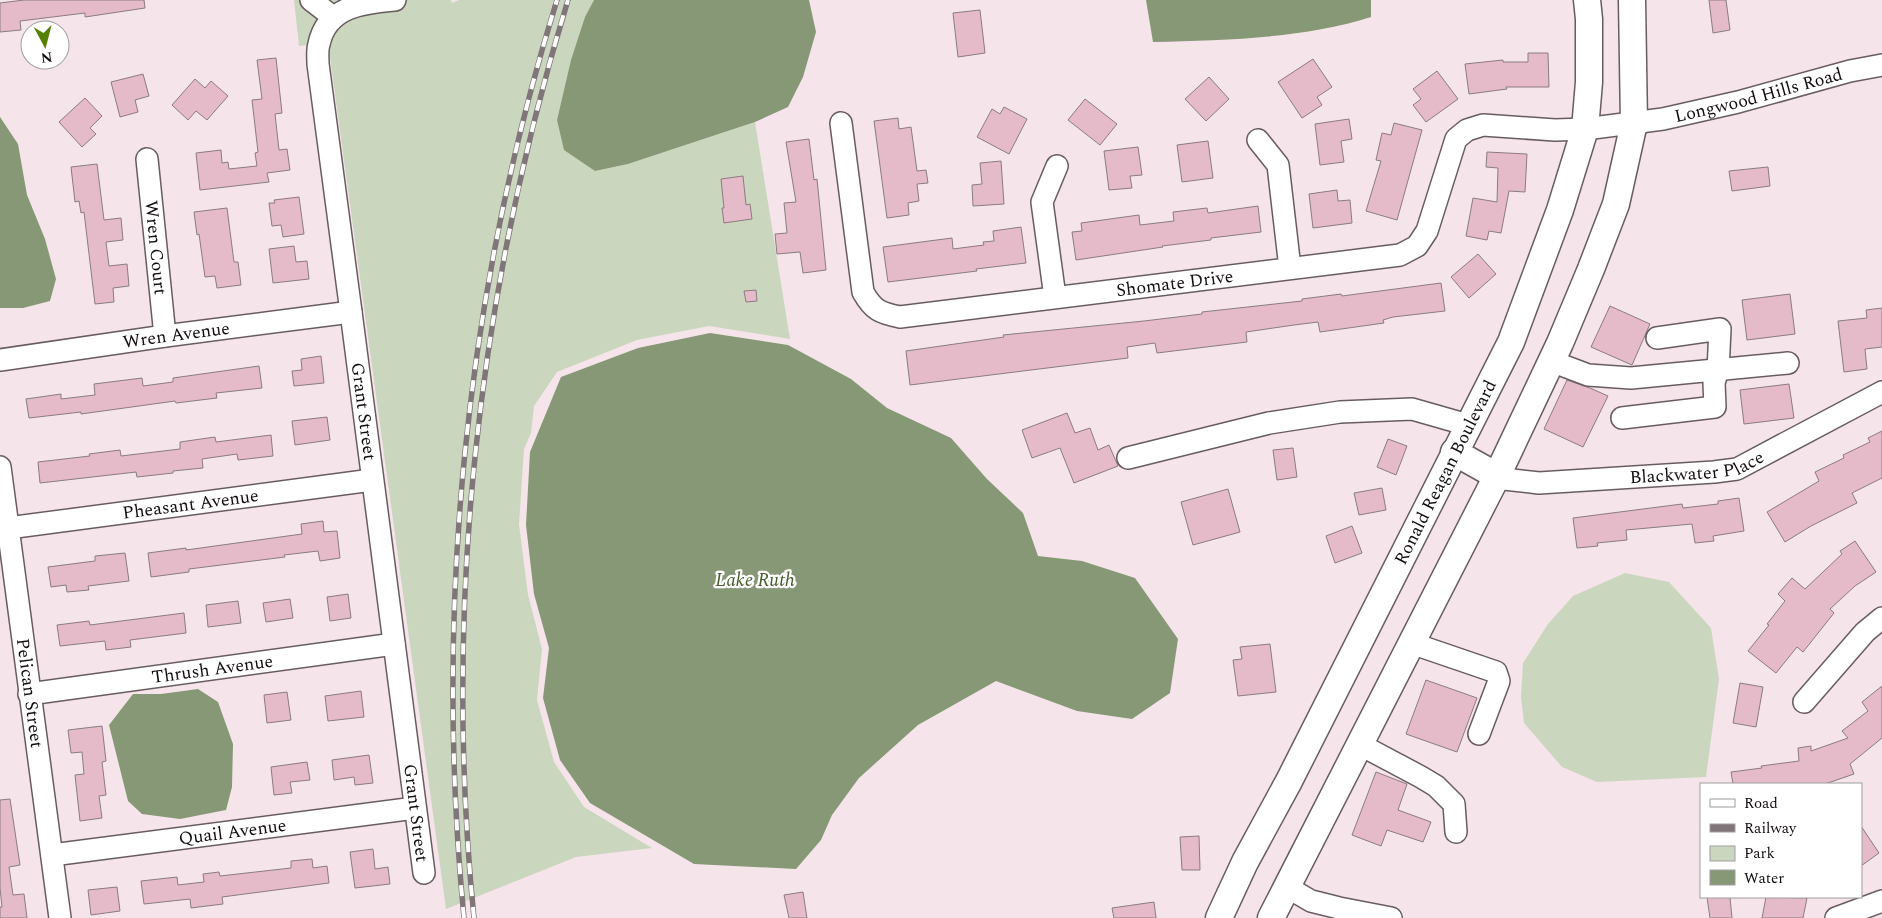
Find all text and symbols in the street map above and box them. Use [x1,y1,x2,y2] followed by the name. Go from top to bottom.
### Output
[20,20,70,70] north arrow
[40,46,53,69] text: N
[1672,60,1846,130] street label: Longwood Hills Road
[138,199,174,296] street label: Wren Court
[1115,262,1235,304] street label: Shomate Drive
[121,314,231,355] street label: Wren Avenue
[344,361,384,462] street label: Grant Street
[1387,375,1503,569] street label: Ronald Reagan Boulevard
[1629,444,1769,491] street label: Blackwater Place
[121,482,260,526] street label: Pheasant Avenue
[715,566,795,595] water label: Lake Ruth
[9,636,51,750] street label: Pelican Street
[150,647,275,691] street label: Thrush Avenue
[396,762,436,864] street label: Grant Street
[1700,783,1862,898] legend
[1744,792,1778,815] text: Road
[177,811,288,852] street label: Quail Avenue
[1744,817,1797,840] text: Railway
[1744,842,1775,865] text: Park
[1744,867,1784,890] text: Water

